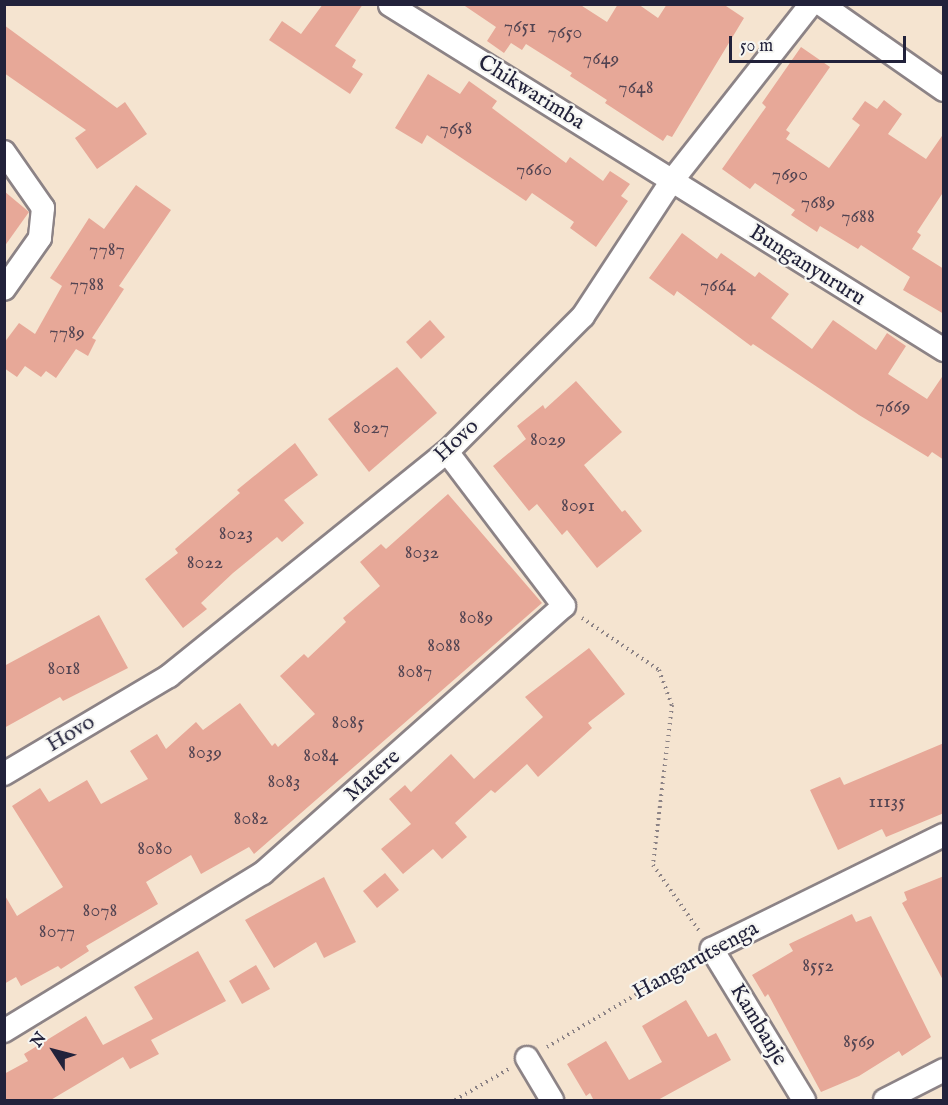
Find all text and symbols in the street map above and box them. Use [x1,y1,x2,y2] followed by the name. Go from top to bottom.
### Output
[504,14,536,38] house number: 7651
[548,20,582,44] house number: 7650
[732,24,909,62] scale bar
[740,35,773,58] text: 50 m
[583,46,619,70] house number: 7649
[473,50,589,136] street label: Chikwarimba
[618,75,654,99] house number: 7648
[440,116,472,140] house number: 7658
[516,157,552,181] house number: 7660
[772,162,808,186] house number: 7690
[801,190,835,214] house number: 7689
[841,204,875,228] house number: 7688
[744,220,870,312] street label: Bunganyururu
[89,237,125,261] house number: 7787
[70,272,104,296] house number: 7788
[700,273,736,297] house number: 7664
[49,320,85,344] house number: 7789
[876,394,910,418] house number: 7669
[429,414,485,468] street label: Hovo
[353,415,389,439] house number: 8027
[530,427,566,451] house number: 8029
[561,493,595,517] house number: 8091
[219,521,253,545] house number: 8023
[405,540,439,564] house number: 8032
[187,550,223,574] house number: 8022
[459,605,493,629] house number: 8089
[427,633,461,657] house number: 8088
[48,656,80,680] house number: 8018
[398,659,432,683] house number: 8087
[42,709,100,759] street label: Hovo
[332,710,364,734] house number: 8085
[188,740,222,764] house number: 8039
[303,743,339,767] house number: 8084
[340,744,406,808] street label: Matere
[268,769,300,793] house number: 8083
[868,789,906,813] house number: 11135
[234,806,268,830] house number: 8082
[137,836,173,860] house number: 8080
[83,898,117,922] house number: 8078
[629,916,763,1006] street label: Hangarutsenga
[39,919,75,943] house number: 8077
[802,953,834,977] house number: 8552
[723,979,793,1071] street label: Kambanje
[24,1021,84,1081] north arrow
[27,1029,52,1052] text: N
[843,1029,875,1053] house number: 8569

